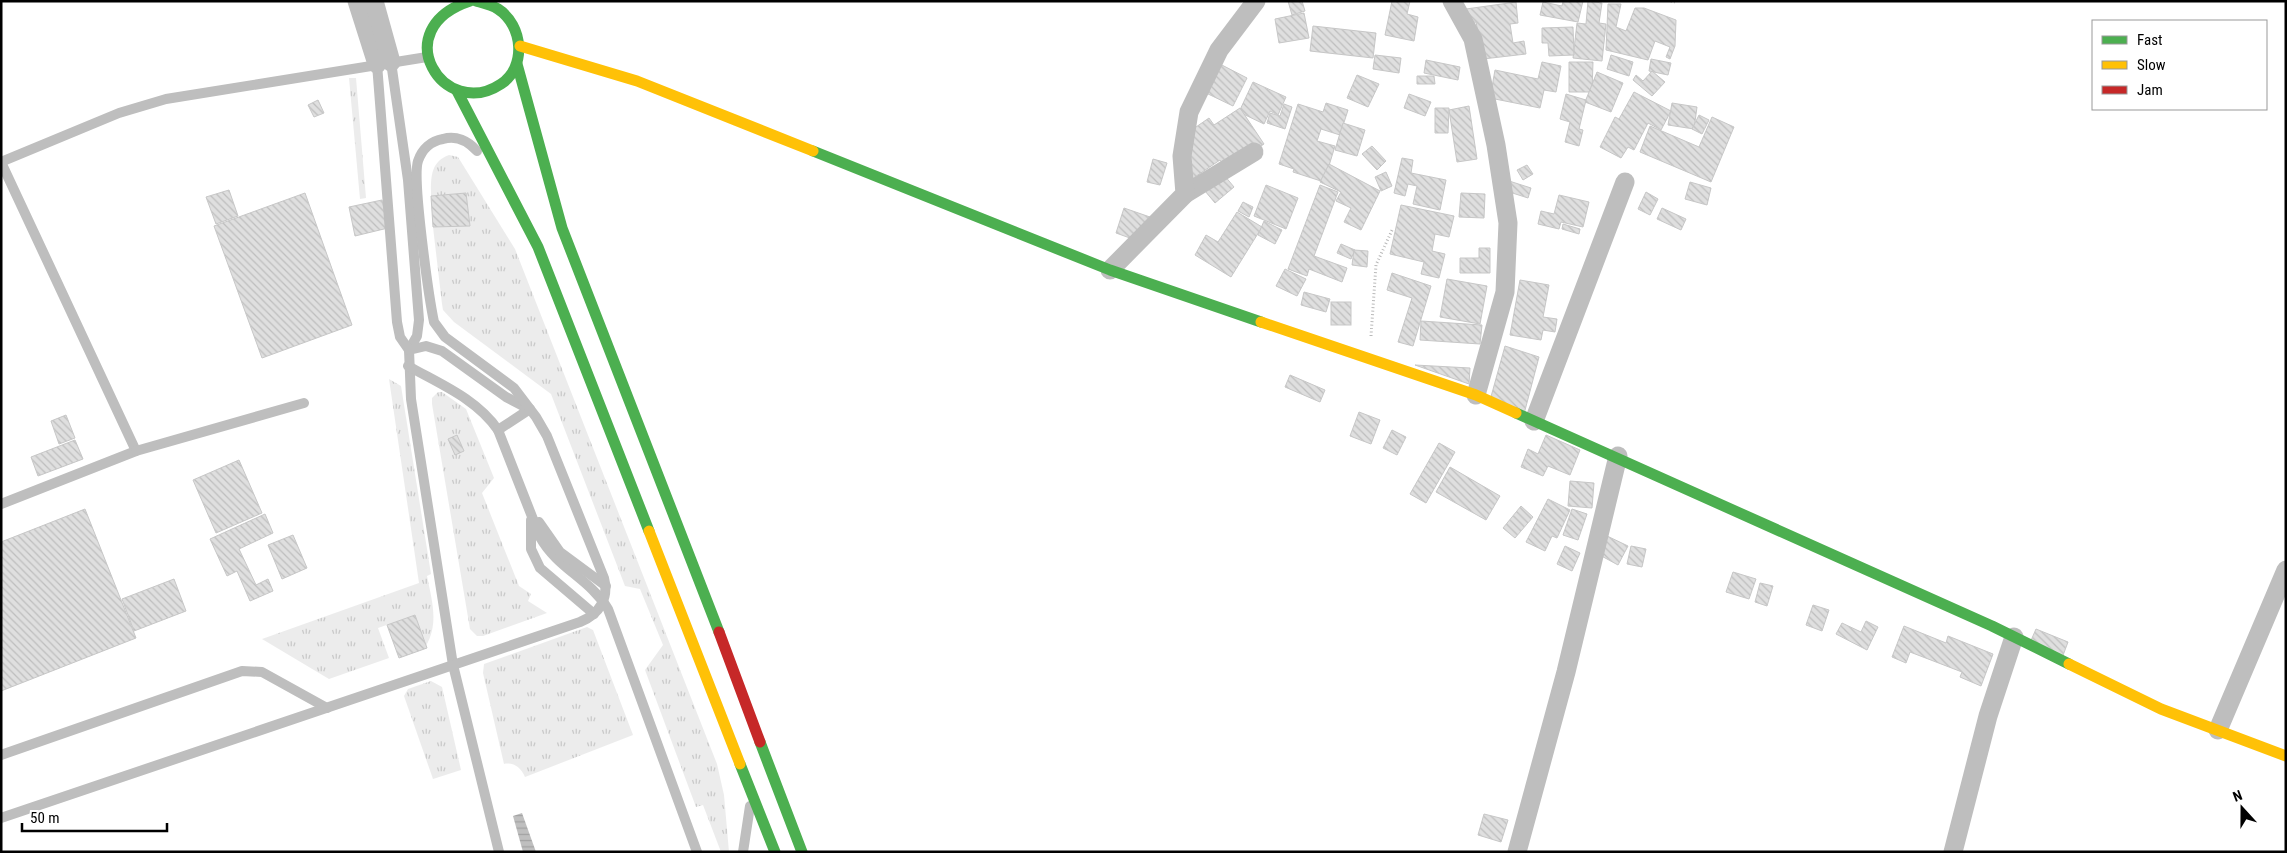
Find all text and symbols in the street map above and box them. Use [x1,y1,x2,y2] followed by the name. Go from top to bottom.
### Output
[2092,20,2267,110] legend
[2137,31,2162,49] text: Fast
[2137,56,2166,74] text: Slow
[2137,81,2163,99] text: Jam
[2217,783,2267,833] north arrow
[2230,787,2244,805] text: N
[22,800,168,832] scale bar
[30,809,60,827] text: 50 m

